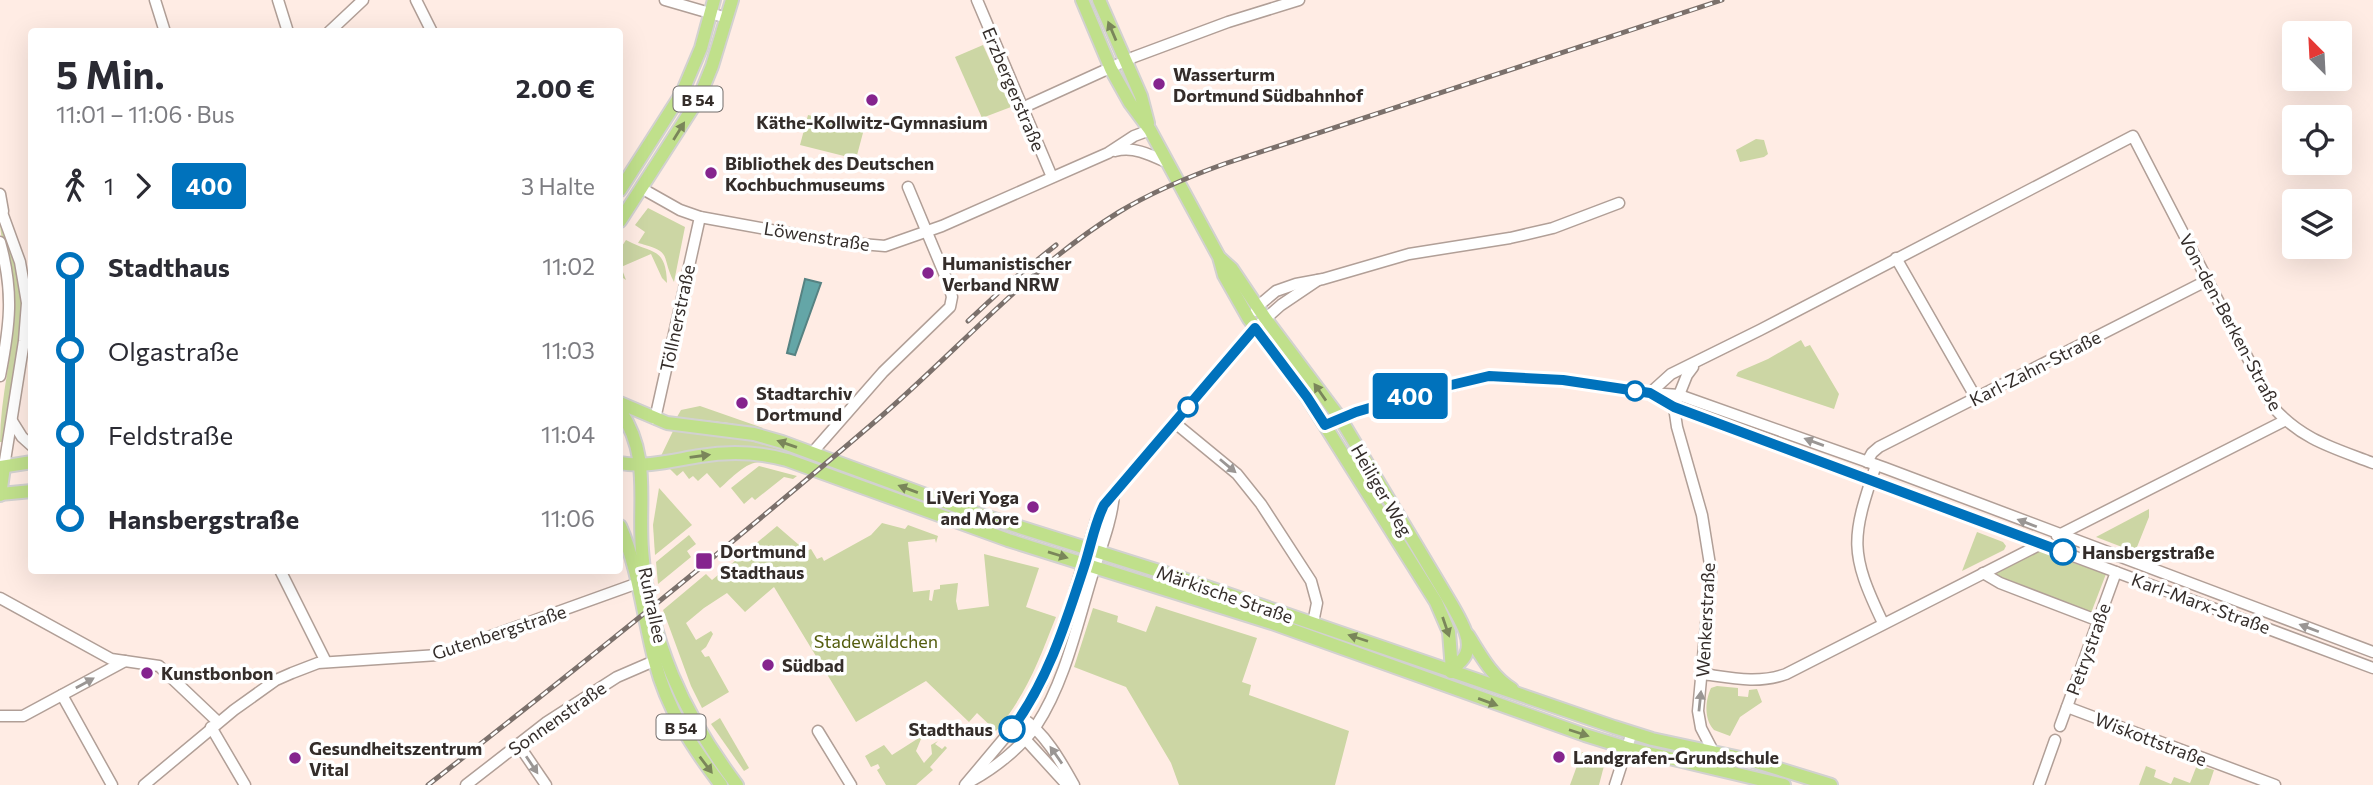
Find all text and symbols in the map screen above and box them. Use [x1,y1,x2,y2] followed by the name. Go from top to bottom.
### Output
[1106,21,1118,41] one-way arrow
[2282,21,2352,91] north arrow
[2282,21,2352,259] map controls
[978,24,1050,154] street label: Erzbergerstraße
[56,50,165,97] text: 5 Min.
[1173,63,1364,106] place label: Wasserturm Dortmund Südbahnhof
[516,72,595,103] text: 2.00 €
[1151,76,1167,92] marker: Wasserturm Dortmund Südbahnhof
[674,86,722,111] road number: B 54
[864,92,880,108] marker: Käthe-Kollwitz-Gymnasium
[56,100,235,128] text: 11:01 – 11:06 · Bus
[2282,105,2352,175] button: locate
[756,111,988,133] place label: Käthe-Kollwitz-Gymnasium
[672,121,685,141] one-way arrow
[725,152,934,195] place label: Bibliothek des Deutschen Kochbuchmuseums
[703,165,719,181] marker: Bibliothek des Deutschen Kochbuchmuseums
[56,167,94,205] icon: walk
[124,167,162,205] icon: forward
[186,171,232,200] text: 400
[104,172,114,200] text: 1
[521,172,595,200] text: 3 Halte
[2282,189,2352,259] button: layers
[762,217,872,255] street label: Löwenstraße
[2175,230,2287,414] street label: Von-den-Berken-Straße
[108,251,230,282] text: Stadthaus
[542,252,595,280] text: 11:02
[942,252,1072,295] place label: Humanistischer Verband NRW
[655,262,699,374] street label: Töllnerstraße
[920,265,936,281] marker: Humanistischer Verband NRW
[1966,325,2104,411] street label: Karl-Zahn-Straße
[108,335,239,366] text: Olgastraße
[542,336,595,364] text: 11:03
[1370,373,1450,419] line badge: 400
[1387,381,1433,410] text: 400
[1625,381,1645,401] unlabelled marker
[756,382,853,425] place label: Stadtarchiv Dortmund
[1313,383,1327,401] one-way arrow
[734,395,750,411] marker: Stadtarchiv Dortmund
[1178,397,1198,417] unlabelled marker
[108,419,233,450] text: Feldstraße
[541,420,595,448] text: 11:04
[1804,437,1825,448] one-way arrow
[777,438,798,449] one-way arrow
[1347,440,1417,540] street label: Heiliger Weg
[689,450,711,461] one-way arrow
[1218,459,1236,474] one-way arrow
[897,483,918,494] one-way arrow
[926,486,1019,529] place label: LiVeri Yoga and More
[1025,499,1041,515] marker: LiVeri Yoga and More
[108,503,299,534] text: Hansbergstraße
[541,504,595,532] text: 11:06
[2016,517,2037,528] one-way arrow
[2050,539,2076,565] marker: Hansbergstraße
[720,540,806,583] place label: Dortmund Stadthaus
[2082,541,2214,563] place label: Hansbergstraße
[1048,550,1069,560] one-way arrow
[694,551,714,571] marker: Dortmund Stadthaus
[1154,560,1296,628] street label: Märkische Straße
[1691,562,1719,678] street label: Wenkerstraße
[634,565,672,645] street label: Ruhrallee
[2129,568,2273,638] street label: Karl-Marx-Straße
[429,600,569,664] street label: Gutenbergstraße
[2061,600,2115,698] street label: Petrystraße
[1442,616,1452,637] one-way arrow
[2299,622,2320,633] one-way arrow
[814,630,938,652] park label: Stadewäldchen
[1348,633,1369,643] one-way arrow
[782,654,844,676] place label: Südbad
[760,657,776,673] marker: Südbad
[161,662,274,684] place label: Kunstbonbon
[139,665,155,681] marker: Kunstbonbon
[504,676,610,760] street label: Sonnenstraße
[75,677,94,689] one-way arrow
[1694,690,1705,712] one-way arrow
[1478,697,1499,708] one-way arrow
[2092,708,2210,770] street label: Wiskottstraße
[656,714,706,740] road number: B 54
[999,716,1025,742] marker: Stadthaus
[909,718,993,740] place label: Stadthaus
[1568,728,1589,739] one-way arrow
[309,737,482,780] place label: Gesundheitszentrum Vital
[1049,746,1063,764] one-way arrow
[1573,746,1779,768] place label: Landgrafen-Grundschule
[1551,749,1567,765] marker: Landgrafen-Grundschule
[287,750,303,766] marker: Gesundheitszentrum Vital
[525,755,538,774] one-way arrow
[698,756,713,774] one-way arrow

